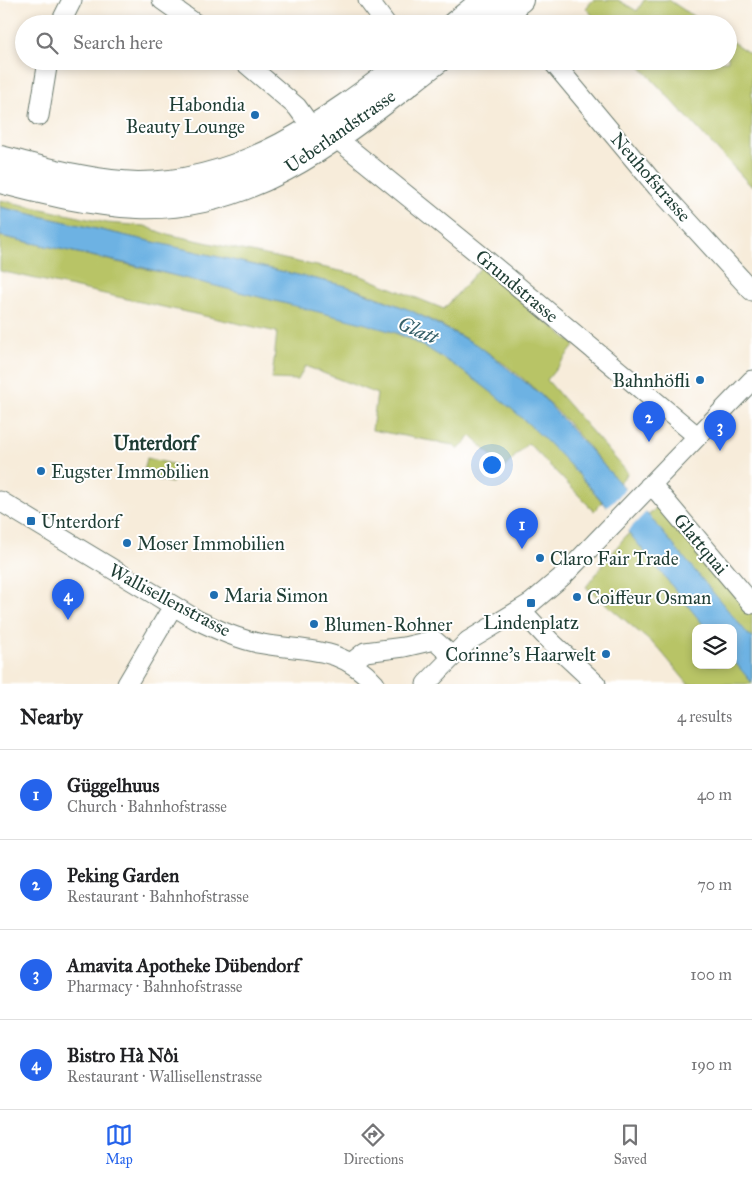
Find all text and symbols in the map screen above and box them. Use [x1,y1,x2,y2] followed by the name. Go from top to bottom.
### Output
[15,15,737,70] search box
[33,29,61,57] icon: search
[73,31,163,54] text: Search here
[280,84,400,178] street label: Ueberlandstrasse
[126,93,246,139] place label: Habondia Beauty Lounge
[249,109,261,121] marker: Habondia Beauty Lounge
[606,128,696,226] street label: Neuhofstrasse
[471,245,563,328] street label: Grundstrasse
[394,311,443,350] water label: Glatt
[612,369,690,392] place label: Bahnhöfli
[694,374,706,386] marker: Bahnhöfli
[633,401,665,442] pin: 2
[704,410,736,451] pin: 3
[113,431,200,455] district label: Unterdorf
[479,452,505,478] your location
[51,460,209,484] place label: Eugster Immobilien
[35,465,47,477] marker: Eugster Immobilien
[506,508,538,549] pin: 1
[668,509,733,580] street label: Glattquai
[41,510,123,533] place label: Unterdorf
[25,515,37,527] marker: Unterdorf
[137,532,285,555] place label: Moser Immobilien
[121,537,133,549] marker: Moser Immobilien
[550,547,679,570] place label: Claro Fair Trade
[534,552,546,564] marker: Claro Fair Trade
[105,558,235,642] street label: Wallisellenstrasse
[52,579,84,620] pin: 4
[224,584,328,607] place label: Maria Simon
[587,586,711,609] place label: Coiffeur Osman
[208,589,220,601] marker: Maria Simon
[571,591,583,603] marker: Coiffeur Osman
[525,597,537,609] marker: Lindenplatz
[483,611,579,634] place label: Lindenplatz
[324,613,453,636] place label: Blumen-Rohner
[308,618,320,630] marker: Blumen-Rohner
[692,624,737,669] map controls
[692,624,737,669] button: layers
[445,643,596,666] place label: Corinne's Haarwelt
[600,648,612,660] marker: Corinne's Haarwelt
[20,704,83,730] text: Nearby
[677,707,732,726] text: 4 results
[67,774,159,797] text: Güggelhuus
[33,785,39,804] text: 1
[697,785,732,804] text: 40 m
[67,797,227,816] text: Church · Bahnhofstrasse
[67,864,179,887] text: Peking Garden
[32,875,40,894] text: 2
[697,875,732,894] text: 70 m
[67,887,249,906] text: Restaurant · Bahnhofstrasse
[67,954,300,977] text: Amavita Apotheke Dübendorf
[33,965,39,984] text: 3
[690,965,732,984] text: 100 m
[67,977,242,996] text: Pharmacy · Bahnhofstrasse
[67,1044,179,1067] text: Bistro Hà Nôi
[32,1055,40,1074] text: 4
[691,1055,732,1074] text: 190 m
[67,1067,262,1086] text: Restaurant · Wallisellenstrasse
[105,1121,133,1168] tab: Map
[343,1121,404,1168] tab: Directions
[614,1121,647,1168] tab: Saved

